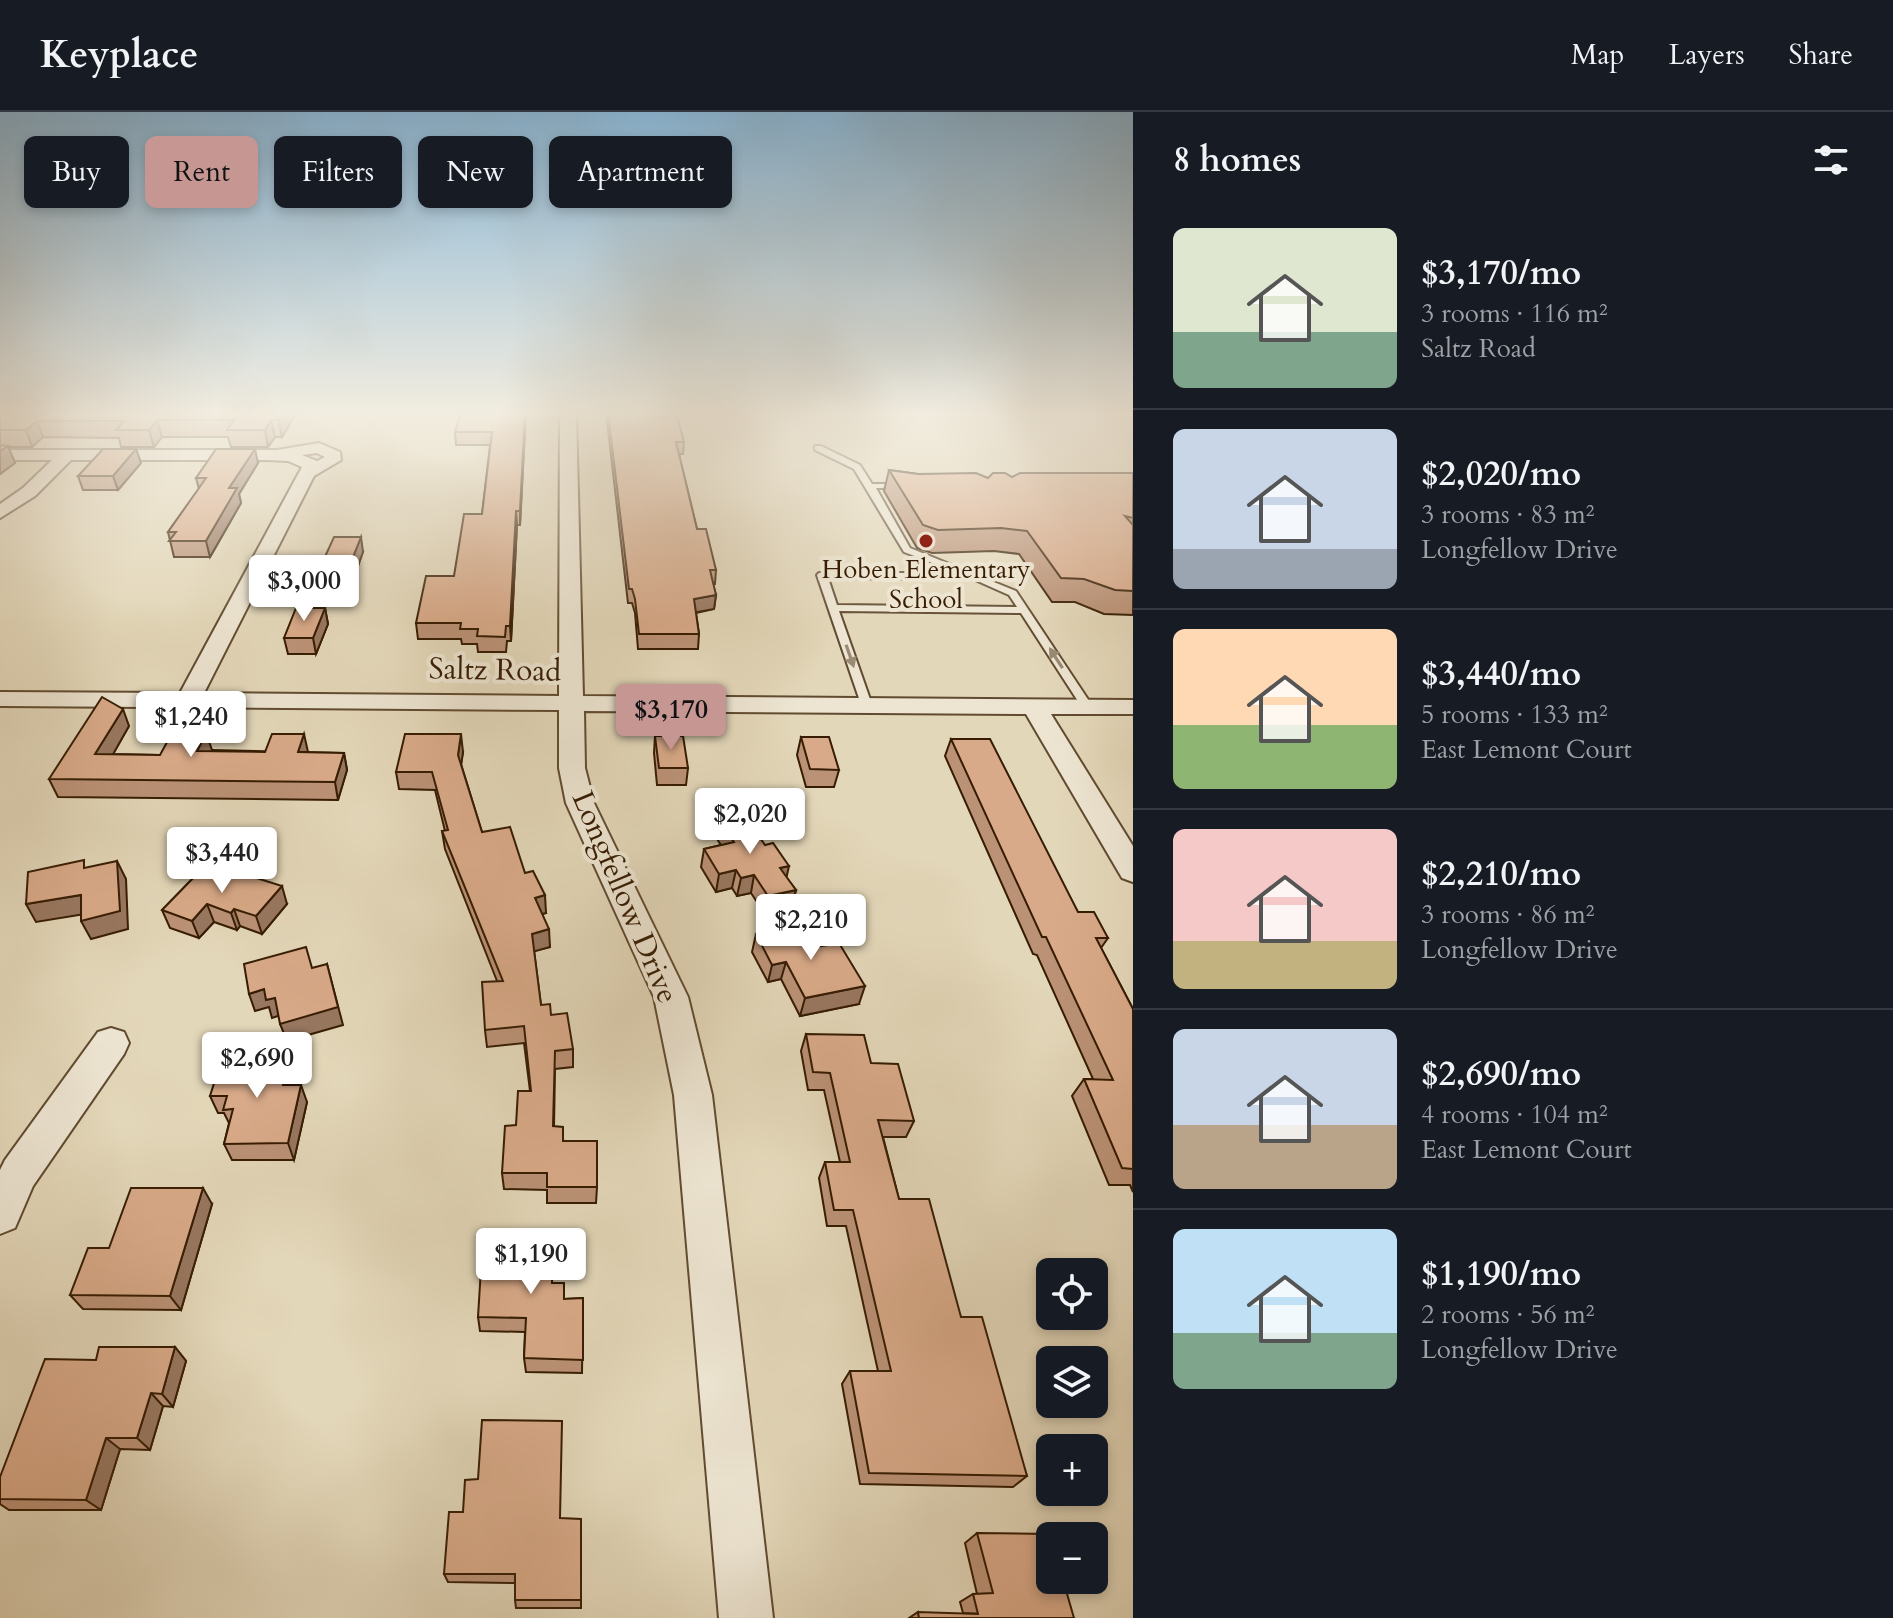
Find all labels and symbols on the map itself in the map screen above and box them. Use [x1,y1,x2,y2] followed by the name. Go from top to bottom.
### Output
[917,532,935,550] marker: Hoben Elementary School
[821,552,1031,617] place label: Hoben Elementary School
[239,555,369,623] pin: $3,000
[845,645,857,669] one-way arrow
[1049,647,1063,669] one-way arrow
[428,648,562,692] street label: Saltz Road
[606,684,736,752] pin: $3,170
[126,691,256,759] pin: $1,240
[562,784,688,1010] street label: Longfellow Drive
[685,788,815,856] pin: $2,020
[157,827,287,895] pin: $3,440
[746,894,876,962] pin: $2,210
[192,1032,322,1100] pin: $2,690
[466,1228,596,1296] pin: $1,190

